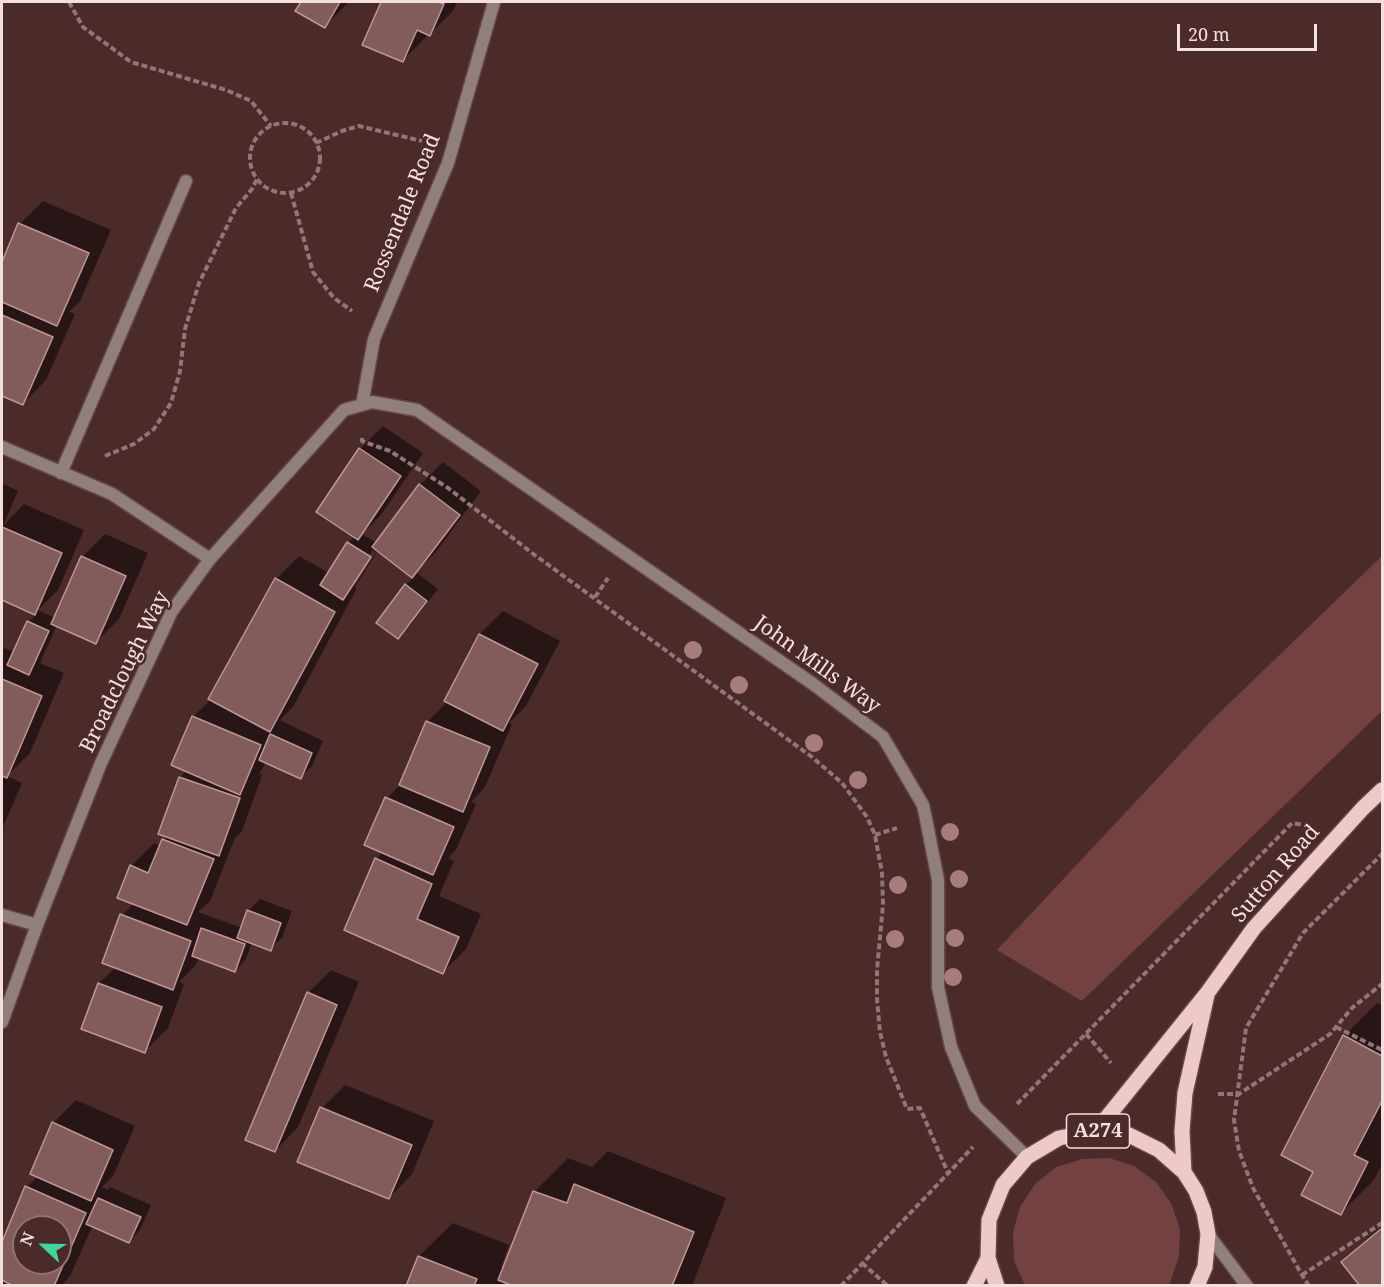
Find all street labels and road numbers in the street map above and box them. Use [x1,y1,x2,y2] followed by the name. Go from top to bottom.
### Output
[360,130,446,296] street label: Rossendale Road
[75,587,175,757] street label: Broadclough Way
[749,611,885,719] street label: John Mills Way
[1227,820,1325,928] street label: Sutton Road
[1066,1114,1130,1148] road number: A274

